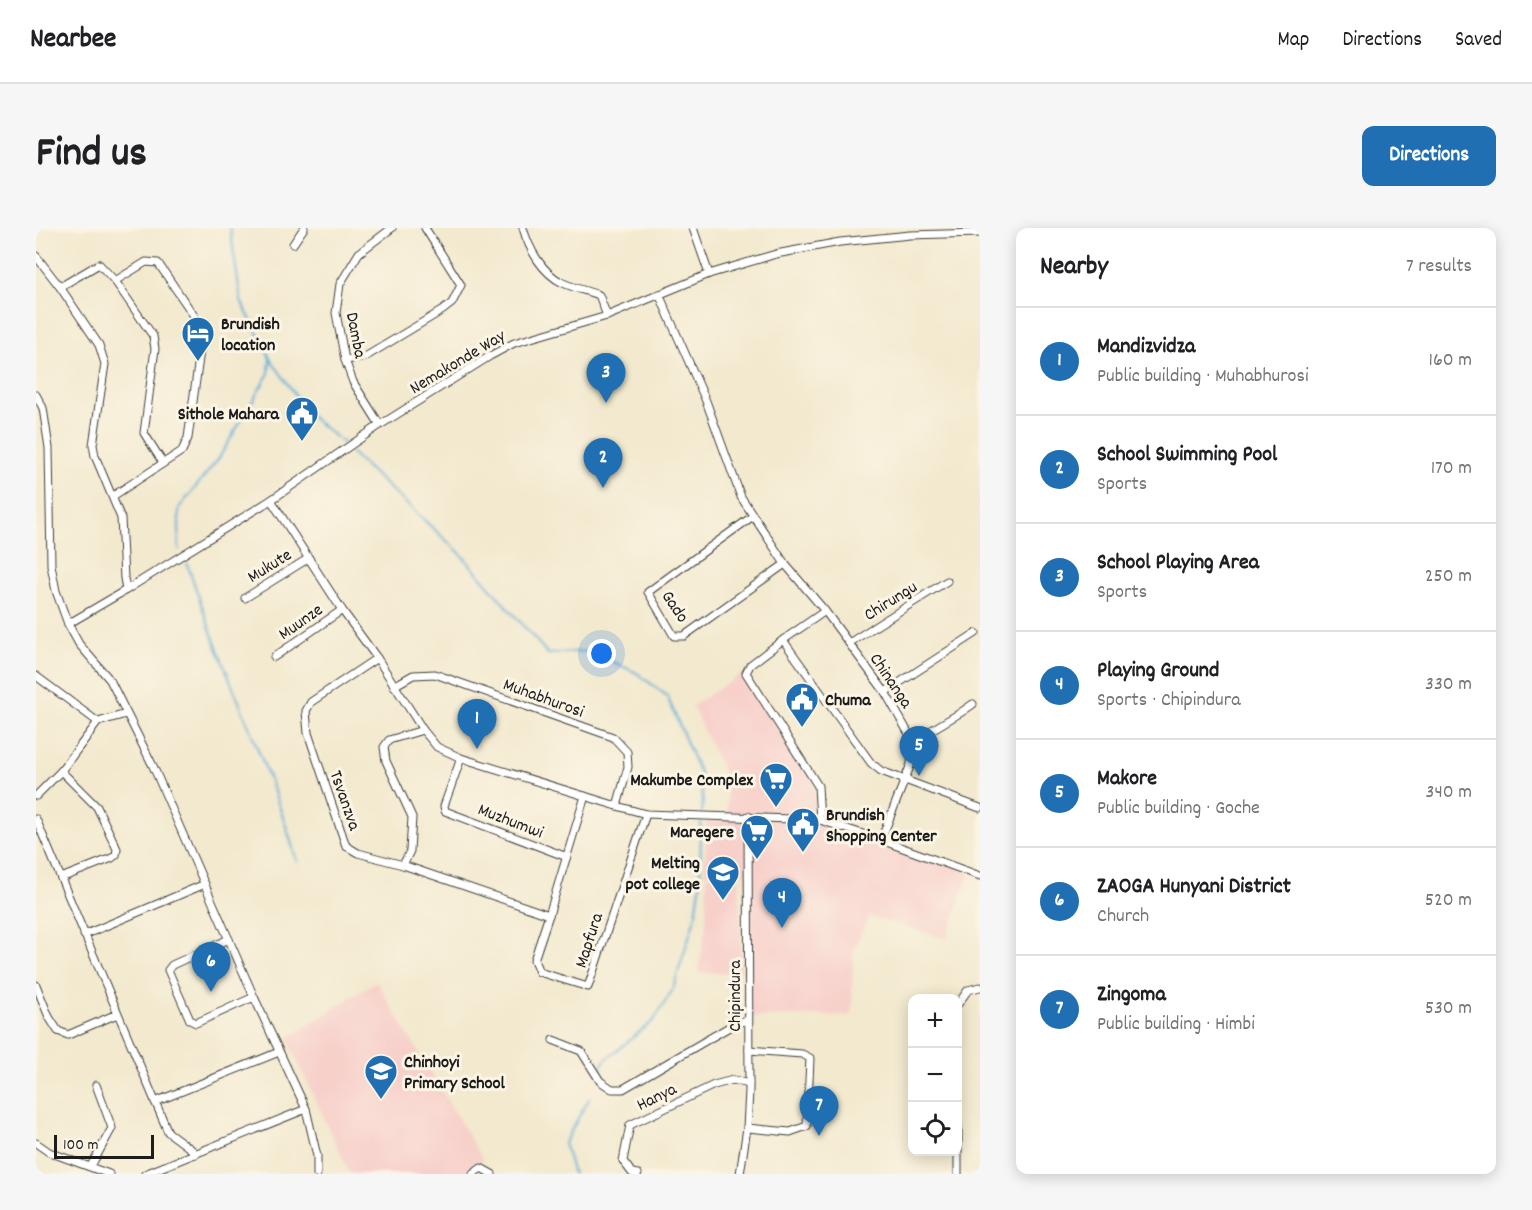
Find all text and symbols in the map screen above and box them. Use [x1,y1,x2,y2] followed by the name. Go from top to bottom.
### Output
[30,21,116,61] text: Nearbee
[1278,26,1309,56] text: Map
[1342,26,1422,56] text: Directions
[1455,26,1502,56] text: Saved
[36,126,147,186] text: Find us
[1362,126,1496,186] button: Directions
[1040,249,1108,286] text: Nearby
[1406,253,1472,281] text: 7 results
[338,310,371,361] street label: Damba
[221,313,280,359] place label: Brundish location
[180,315,216,362] hotel icon: Brundish location
[406,324,512,402] street label: Nemakonde Way
[1097,332,1195,363] text: Mandizvidza
[1057,347,1062,375] text: 1
[1429,347,1472,375] text: 160 m
[586,354,626,403] pin: 3
[1097,363,1309,391] text: Public building · Muhabhurosi
[284,395,320,442] public building icon: Sithole Mahara
[178,403,280,428] place label: Sithole Mahara
[584,438,622,488] pin: 2
[1097,440,1277,471] text: School Swimming Pool
[1055,455,1064,483] text: 2
[1431,455,1472,483] text: 170 m
[1097,471,1147,499] text: Sports
[243,544,297,590] street label: Mukute
[1097,548,1259,579] text: School Playing Area
[1055,563,1064,591] text: 3
[1425,563,1472,591] text: 250 m
[860,576,923,628] street label: Chirungu
[1097,579,1147,607] text: Sports
[654,586,694,628] street label: Gado
[274,599,329,647] street label: Muunze
[587,639,616,668] your location
[862,649,918,714] street label: Chinanga
[1097,656,1219,687] text: Playing Ground
[1055,671,1064,699] text: 4
[1425,671,1472,699] text: 330 m
[499,673,587,726] street label: Muhabhurosi
[784,681,820,728] public building icon: Chuma
[1097,687,1241,715] text: Sports · Chipindura
[825,689,871,714] place label: Chuma
[458,700,496,749] pin: 1
[900,726,938,776] pin: 5
[758,761,794,808] supermarket icon: Makumbe Complex
[1097,764,1157,795] text: Makore
[322,768,366,835] street label: Tsvanzva
[630,769,753,794] place label: Makumbe Complex
[1055,779,1064,807] text: 5
[1426,779,1472,807] text: 340 m
[1097,795,1260,823] text: Public building · Goche
[474,798,547,846] street label: Muzhumwi
[826,804,937,850] place label: Brundish Shopping Center
[785,806,821,853] public building icon: Brundish Shopping Center
[739,813,775,860] supermarket icon: Maregere
[670,821,734,846] place label: Maregere
[625,852,700,898] place label: Melting pot college
[705,854,741,901] school or university icon: Melting pot college
[1097,872,1291,903] text: ZAOGA Hunyani District
[762,878,802,928] pin: 4
[1055,887,1064,915] text: 6
[1425,887,1472,915] text: 520 m
[1097,903,1149,931] text: Church
[570,910,611,972] street label: Mapfura
[192,942,231,992] pin: 6
[724,960,749,1032] street label: Chipindura
[1097,980,1166,1011] text: Zingoma
[908,994,962,1156] map controls
[908,994,962,1048] button: +
[1056,995,1063,1023] text: 7
[1425,995,1472,1023] text: 530 m
[1097,1011,1255,1039] text: Public building · Himbi
[908,1048,962,1102] button: −
[404,1051,505,1097] place label: Chinhoyi Primary School
[363,1053,399,1100] school or university icon: Chinhoyi Primary School
[633,1078,682,1119] street label: Hanya
[800,1086,838,1136] pin: 7
[908,1102,962,1156] button: locate
[54,1132,154,1160] scale bar
[63,1134,99,1157] text: 100 m

